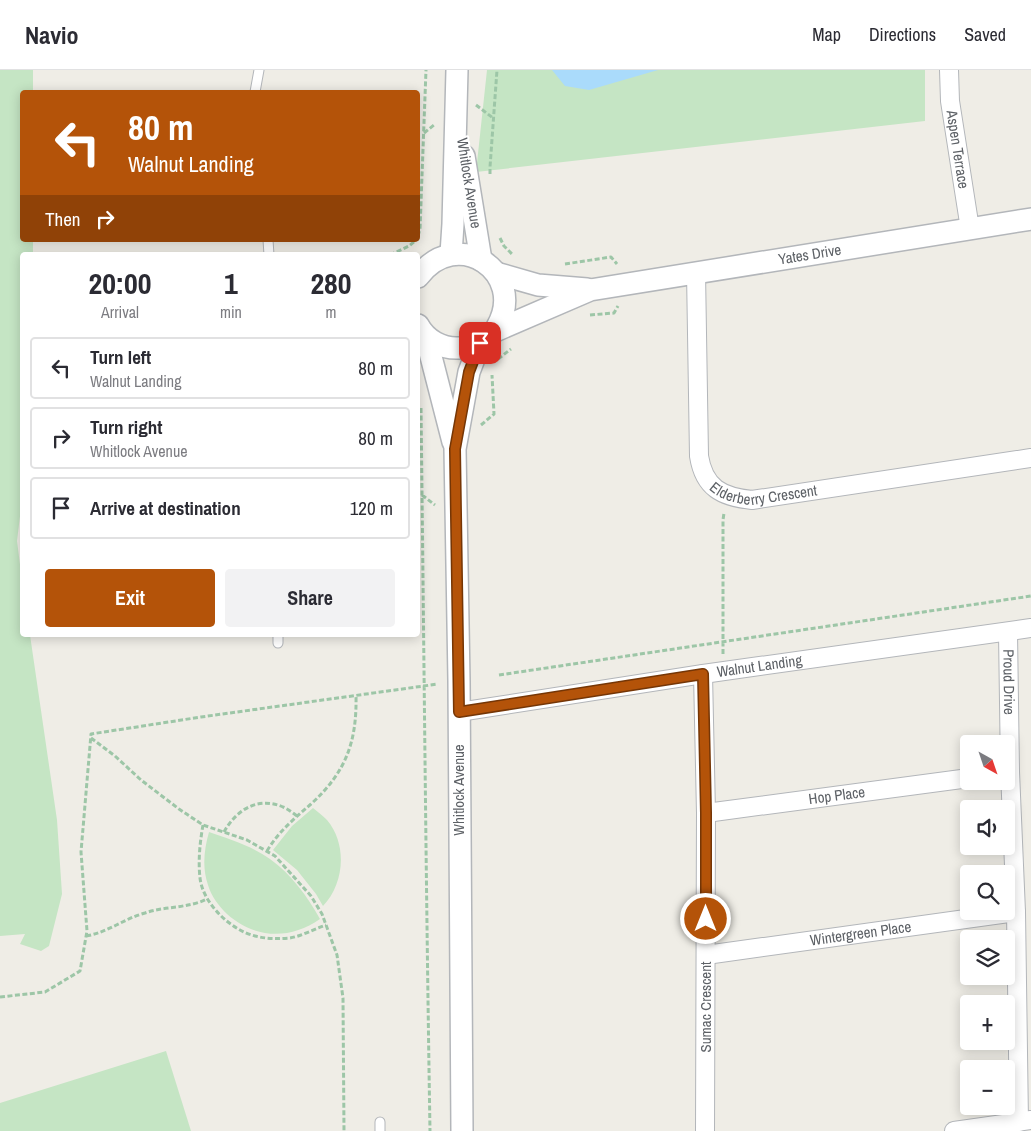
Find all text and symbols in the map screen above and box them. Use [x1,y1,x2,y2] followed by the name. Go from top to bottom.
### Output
[25,19,79,51] text: Navio
[812,22,841,47] text: Map
[869,22,936,47] text: Directions
[964,22,1006,47] text: Saved
[128,104,193,151] text: 80 m
[941,108,975,190] street label: Aspen Terrace
[45,110,110,175] icon: left
[452,136,487,230] street label: Whitlock Avenue
[128,149,254,179] text: Walnut Landing
[91,205,119,233] icon: right
[45,206,81,232] text: Then
[777,239,843,270] street label: Yates Drive
[89,263,151,303] text: 20:00
[224,263,238,303] text: 1
[310,263,351,303] text: 280
[101,301,139,323] text: Arrival
[220,301,242,323] text: min
[325,301,336,323] text: m
[459,322,501,364] pin
[466,329,494,357] icon: arrive
[90,344,151,370] text: Turn left
[47,354,75,382] icon: left
[358,355,393,381] text: 80 m
[90,370,181,392] text: Walnut Landing
[90,414,162,440] text: Turn right
[47,424,75,452] icon: right
[358,425,393,451] text: 80 m
[90,440,188,462] text: Whitlock Avenue
[705,477,819,510] street label: Elderberry Crescent
[47,494,75,522] icon: arrive
[90,495,241,521] text: Arrive at destination
[350,495,393,521] text: 120 m
[45,569,215,627] button: Exit
[225,569,395,627] button: Share
[716,649,804,682] street label: Walnut Landing
[998,649,1020,715] street label: Proud Drive
[960,735,1015,790] north arrow
[960,735,1015,1115] map controls
[448,744,469,836] street label: Whitlock Avenue
[807,781,866,809] street label: Hop Place
[960,800,1015,855] button: sound
[960,865,1015,920] button: search
[679,892,731,944] position arrow
[809,916,913,950] street label: Wintergreen Place
[960,930,1015,985] button: layers
[695,961,716,1052] street label: Sumac Crescent
[960,995,1015,1050] button: +
[960,1060,1015,1115] button: −

